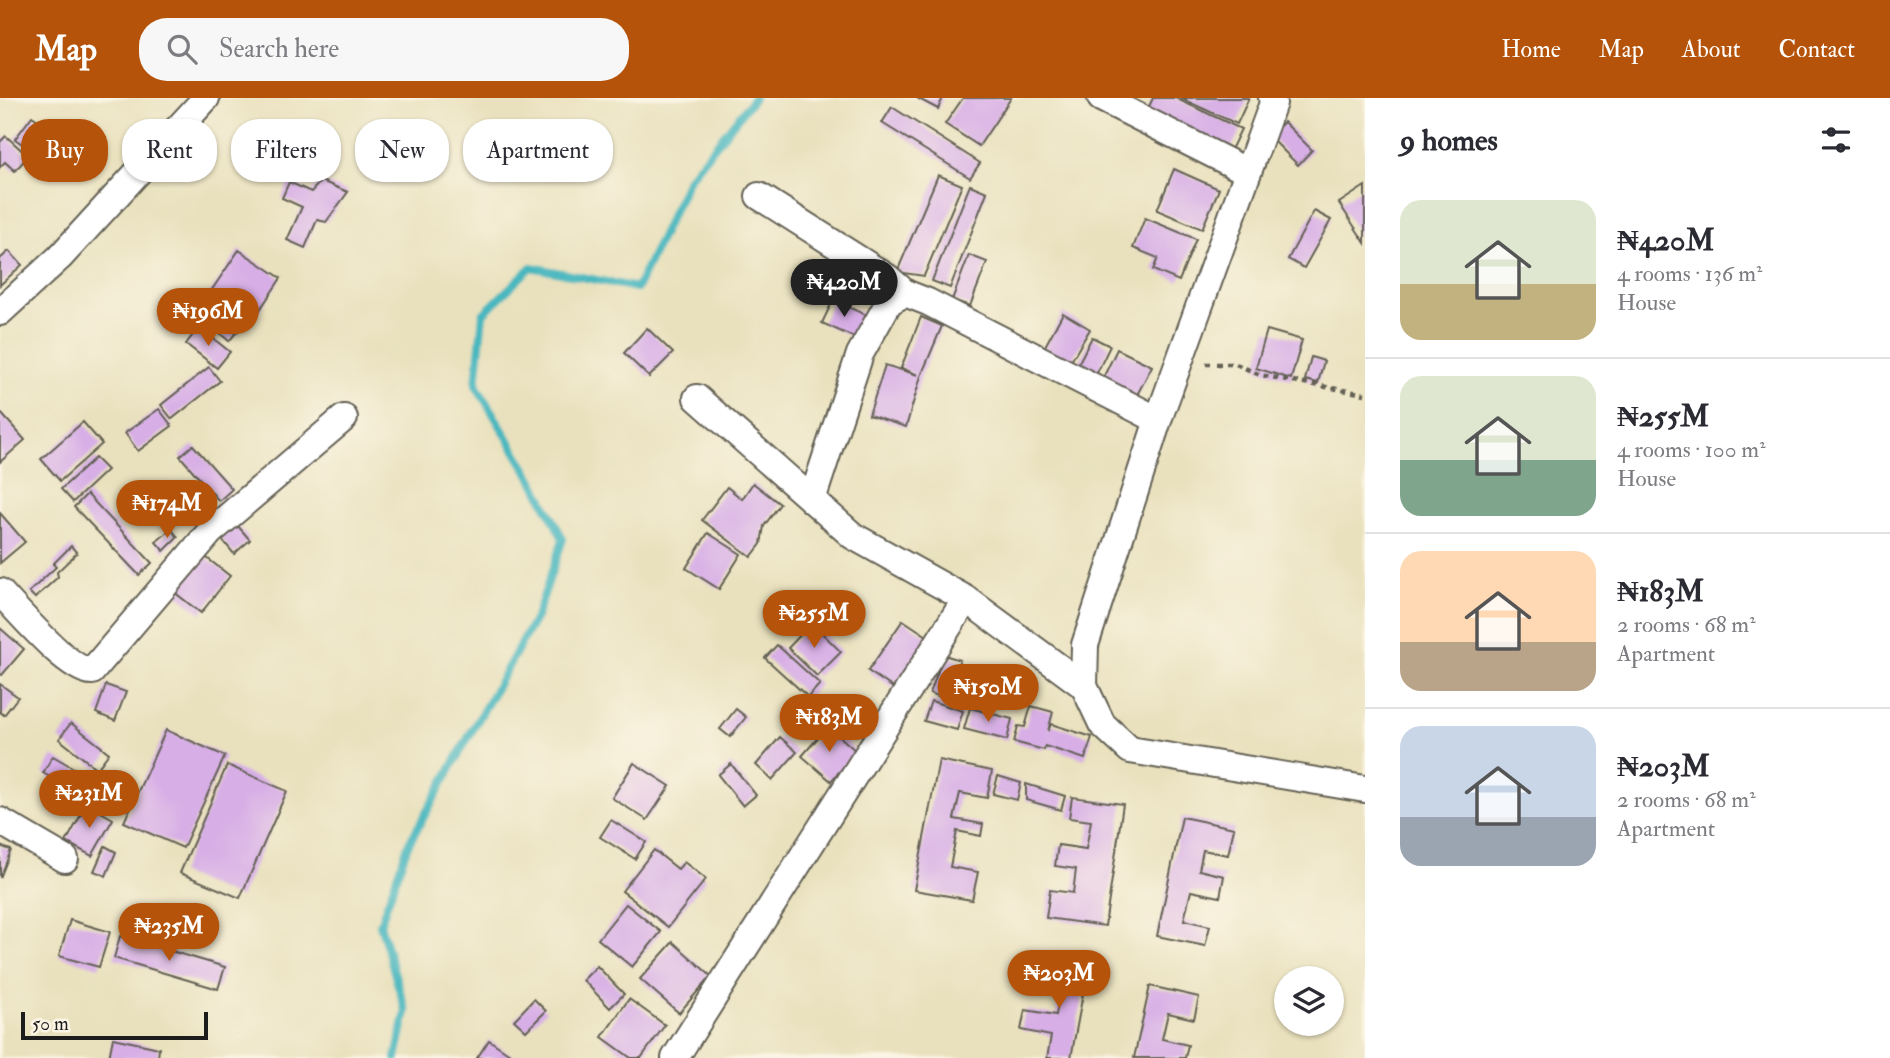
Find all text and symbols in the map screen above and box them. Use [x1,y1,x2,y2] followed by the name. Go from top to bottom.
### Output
[139,18,629,81] search box
[35,29,97,70] text: Map
[163,30,201,68] icon: search
[219,33,339,65] text: Search here
[1501,34,1561,65] text: Home
[1599,34,1644,65] text: Map
[1682,34,1741,65] text: About
[1779,34,1855,65] text: Contact
[21,119,108,182] chip: Buy
[122,119,217,182] chip: Rent
[231,119,341,182] chip: Filters
[355,119,449,182] chip: New
[463,119,613,182] chip: Apartment
[1817,121,1855,159] icon: filters
[1400,122,1498,159] text: 9 homes
[1617,222,1714,259] text: ₦420M
[1456,228,1540,312] icon: home
[1617,259,1763,288] text: 4 rooms · 136 m²
[795,260,893,319] pin: ₦420M
[807,267,881,296] text: ₦420M
[159,288,257,348] pin: ₦196M
[1617,288,1676,317] text: House
[173,296,243,325] text: ₦196M
[1617,398,1709,435] text: ₦255M
[1456,404,1540,488] icon: home
[1617,435,1766,464] text: 4 rooms · 100 m²
[1617,464,1676,493] text: House
[118,480,216,540] pin: ₦174M
[132,488,202,517] text: ₦174M
[1617,573,1704,610] text: ₦183M
[1456,579,1540,663] icon: home
[765,590,863,650] pin: ₦255M
[779,598,849,627] text: ₦255M
[1617,610,1756,639] text: 2 rooms · 68 m²
[1617,639,1715,668] text: Apartment
[939,664,1037,724] pin: ₦150M
[954,672,1022,701] text: ₦150M
[780,694,878,754] pin: ₦183M
[796,702,862,731] text: ₦183M
[1617,748,1710,785] text: ₦203M
[1456,754,1540,838] icon: home
[40,770,138,830] pin: ₦231M
[55,778,123,807] text: ₦231M
[1617,785,1756,814] text: 2 rooms · 68 m²
[1617,814,1715,843] text: Apartment
[120,904,218,963] pin: ₦235M
[134,911,204,940] text: ₦235M
[1010,950,1108,1010] pin: ₦203M
[1023,958,1095,987] text: ₦203M
[1274,966,1344,1036] map controls
[1274,966,1344,1036] button: layers
[21,1009,208,1041] scale bar
[32,1012,69,1036] text: 50 m

